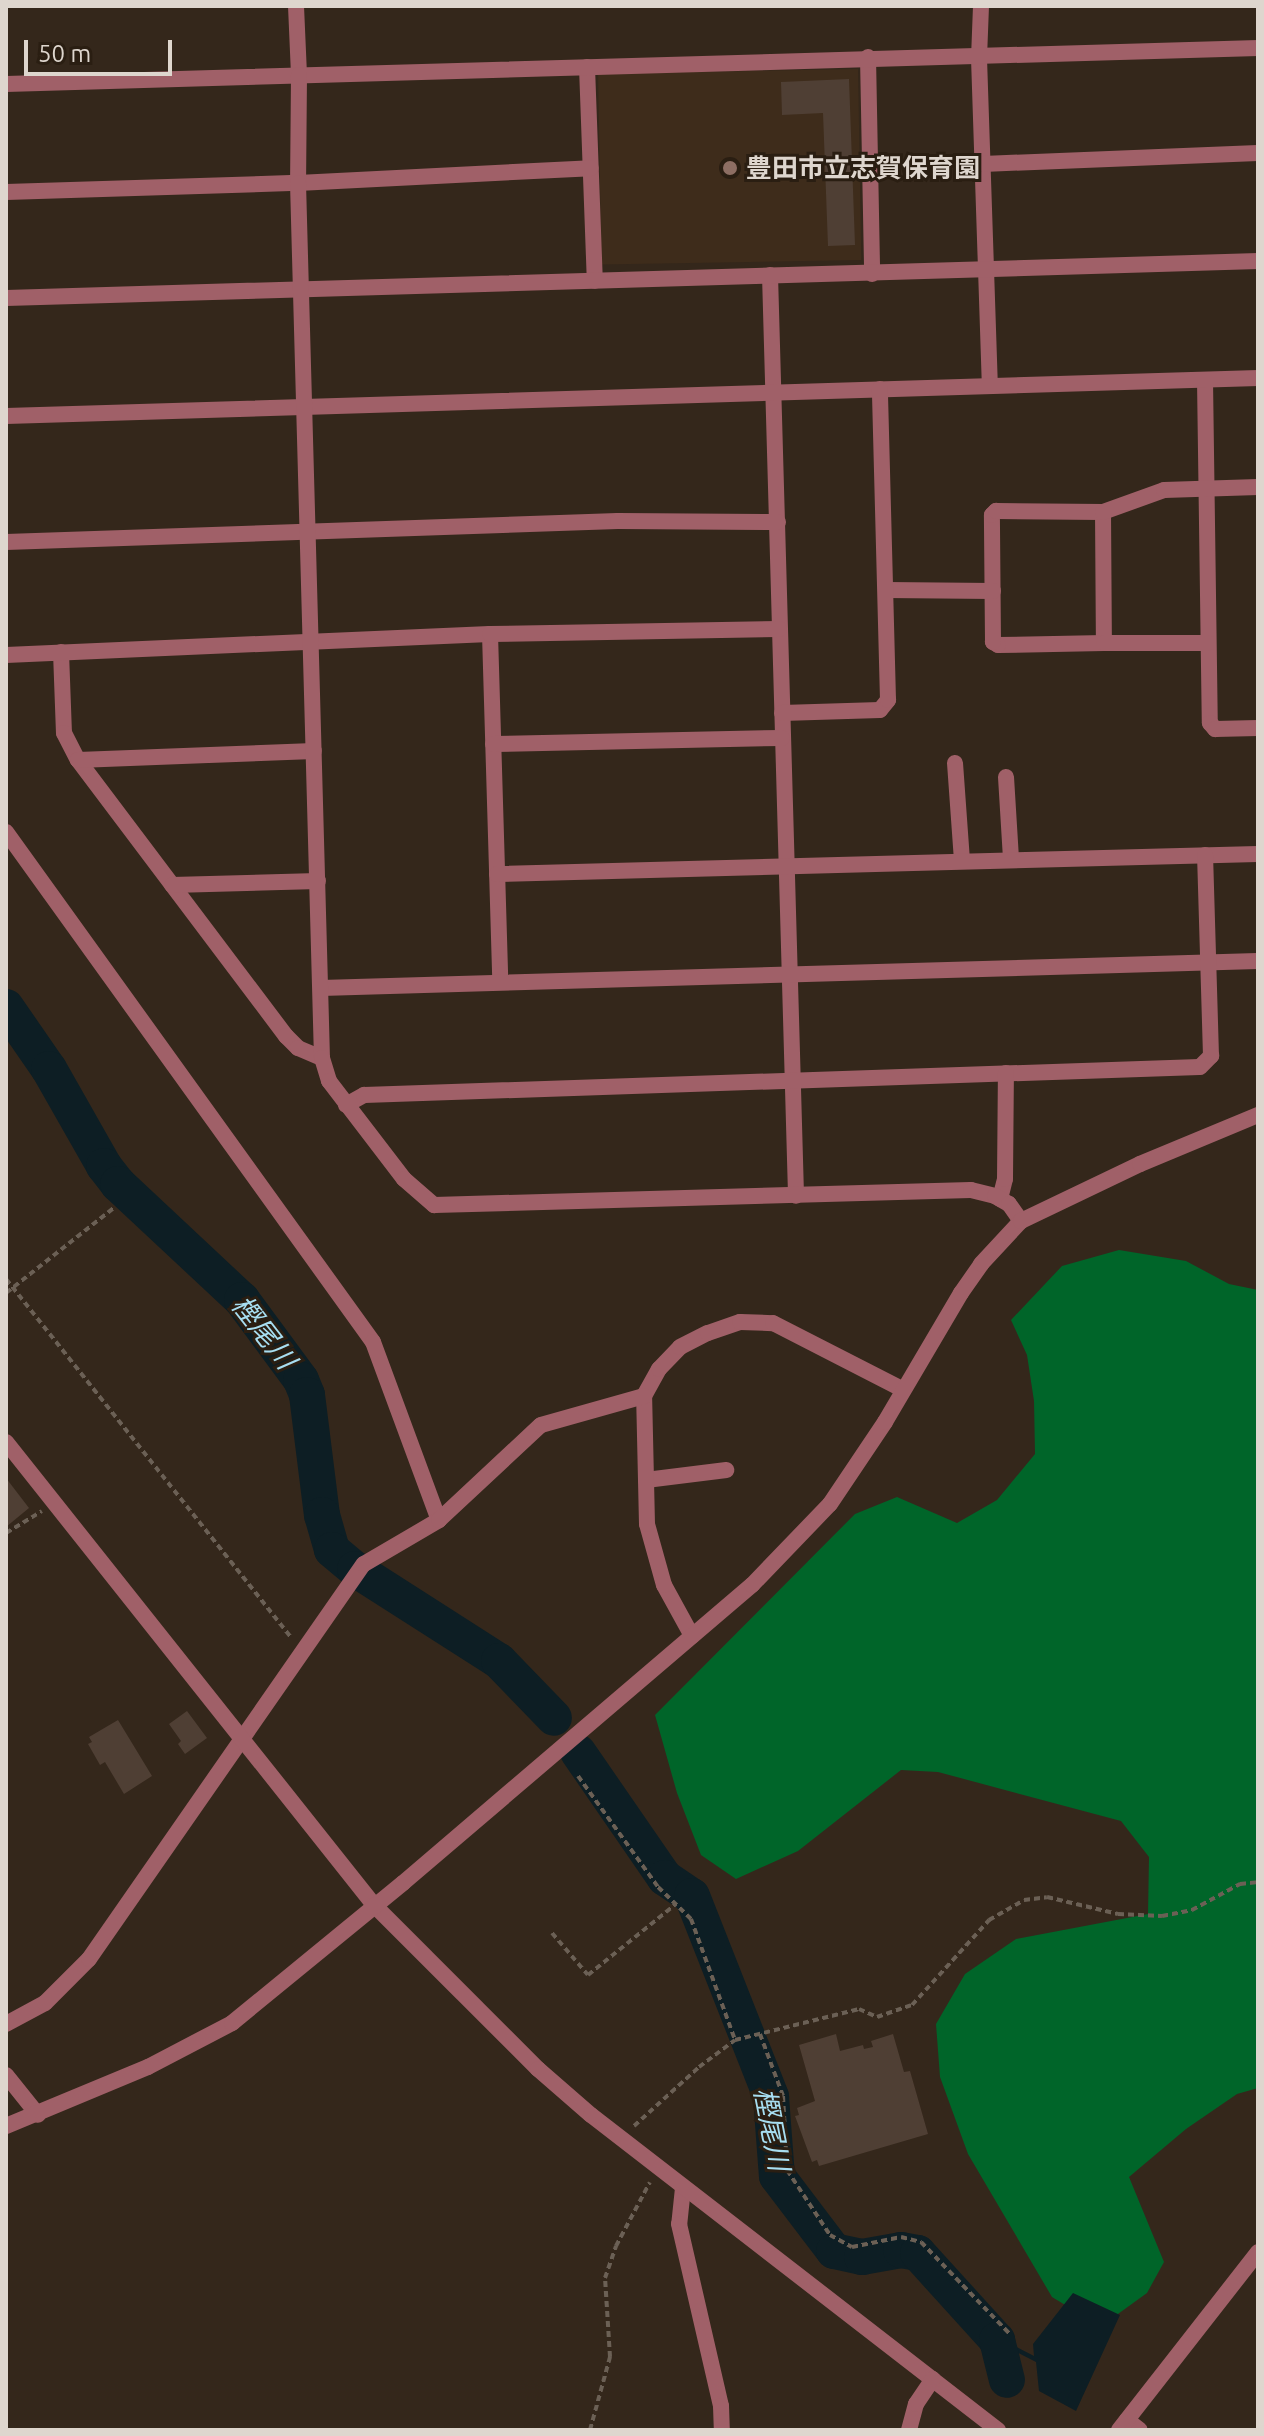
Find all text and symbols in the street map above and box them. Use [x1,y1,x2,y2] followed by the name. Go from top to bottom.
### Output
[28,24,176,74] scale bar
[38,40,91,67] text: 50 m
[746,152,980,184] place label: 豊田市立志賀保育園
[721,159,739,177] marker: 豊田市立志賀保育園
[225,1289,303,1375] water label: 樫尾川
[747,2085,797,2173] water label: 樫尾川

